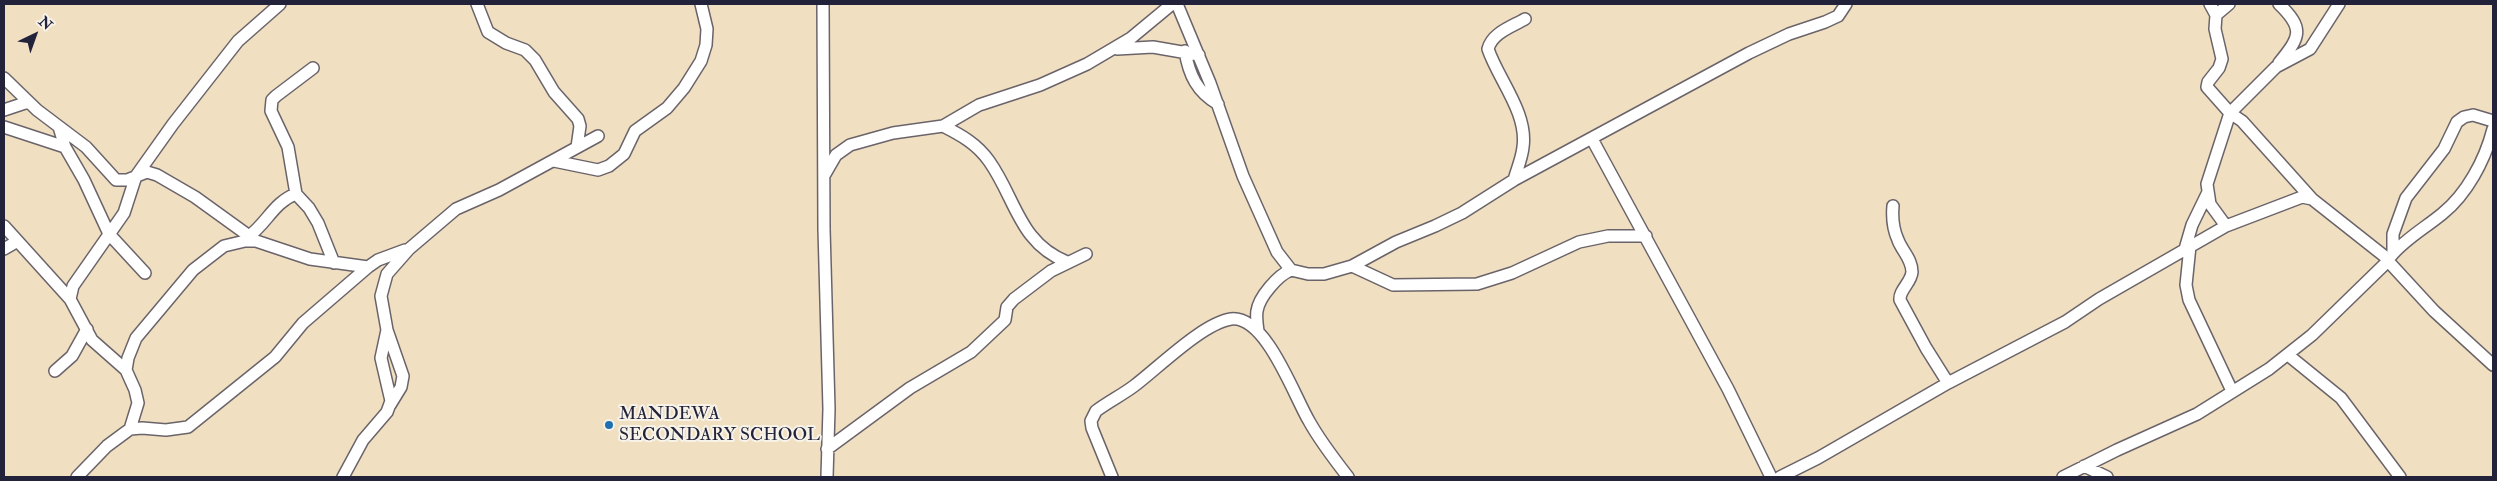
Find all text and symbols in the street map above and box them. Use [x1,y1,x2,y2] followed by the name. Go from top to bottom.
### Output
[10,10,60,60] north arrow
[35,13,56,34] text: N
[619,404,820,446] place label: MANDEWA SECONDARY SCHOOL
[603,419,615,431] marker: MANDEWA SECONDARY SCHOOL

